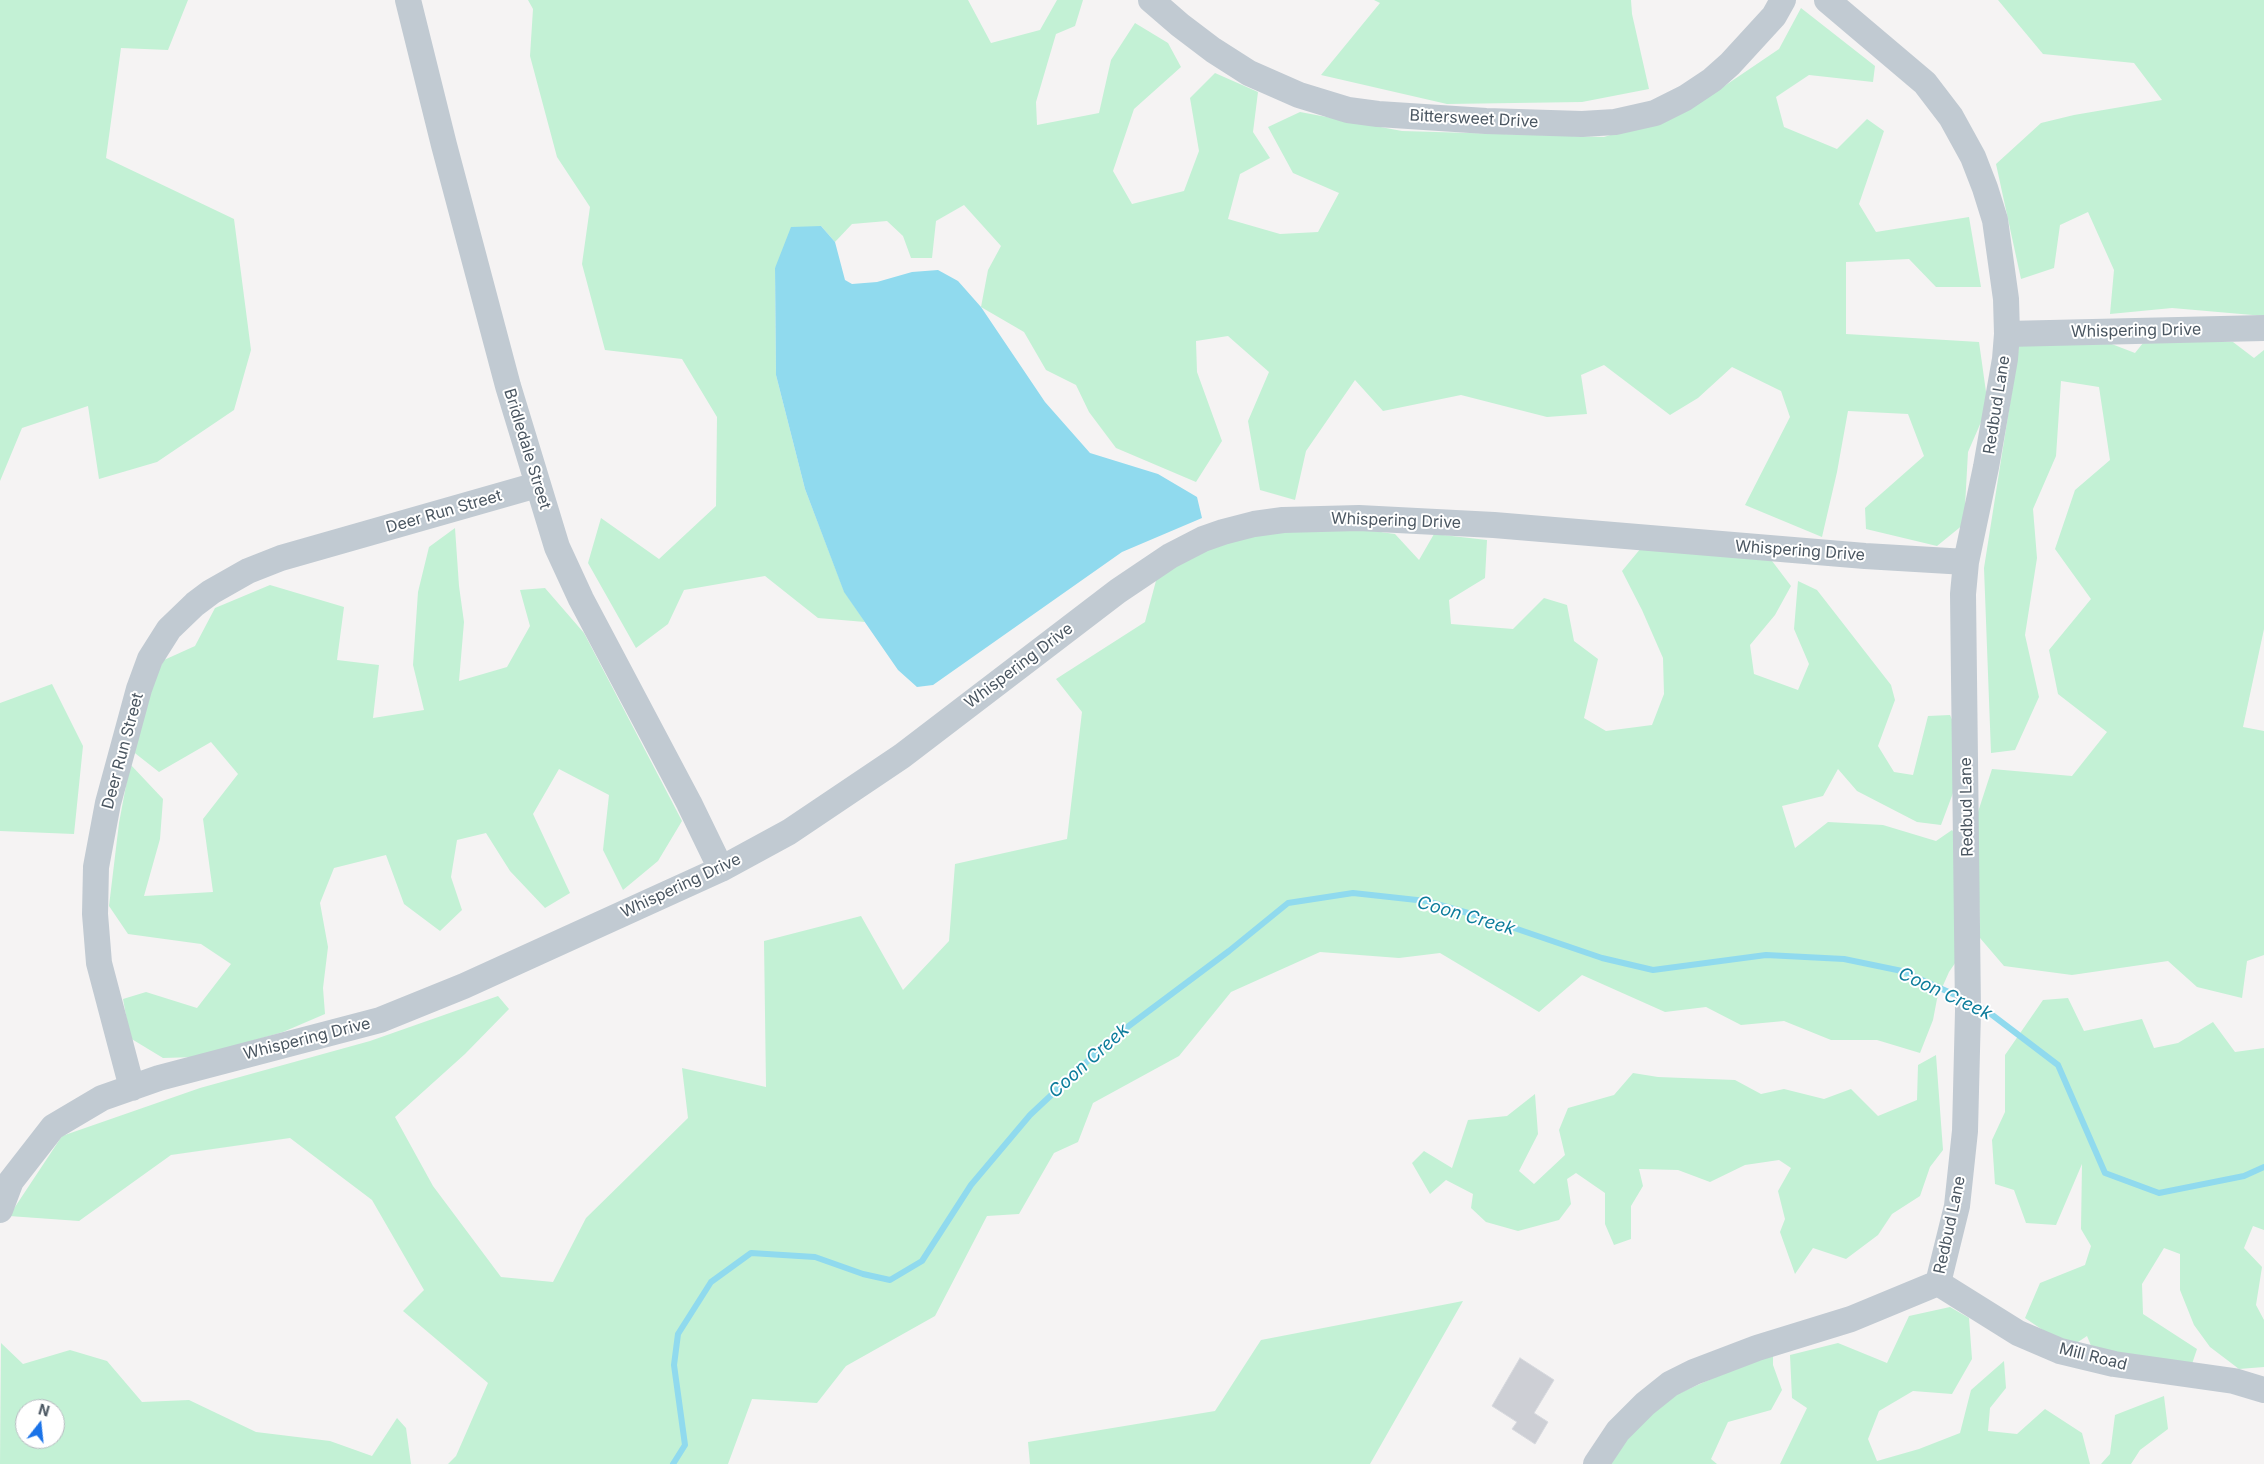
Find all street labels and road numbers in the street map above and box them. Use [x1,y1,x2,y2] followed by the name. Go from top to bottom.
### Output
[1409,106,1539,132] street label: Bittersweet Drive
[2071,320,2201,342] street label: Whispering Drive
[1980,354,2014,456] street label: Redbud Lane
[500,386,554,512] street label: Bridledale Street
[384,486,504,538] street label: Deer Run Street
[1331,509,1461,533] street label: Whispering Drive
[1734,537,1866,565] street label: Whispering Drive
[961,619,1077,713] street label: Whispering Drive
[98,691,148,811] street label: Deer Run Street
[1957,757,1977,857] street label: Redbud Lane
[618,850,744,922] street label: Whispering Drive
[241,1014,373,1064] street label: Whispering Drive
[1930,1174,1970,1276] street label: Redbud Lane
[2057,1339,2129,1375] street label: Mill Road

